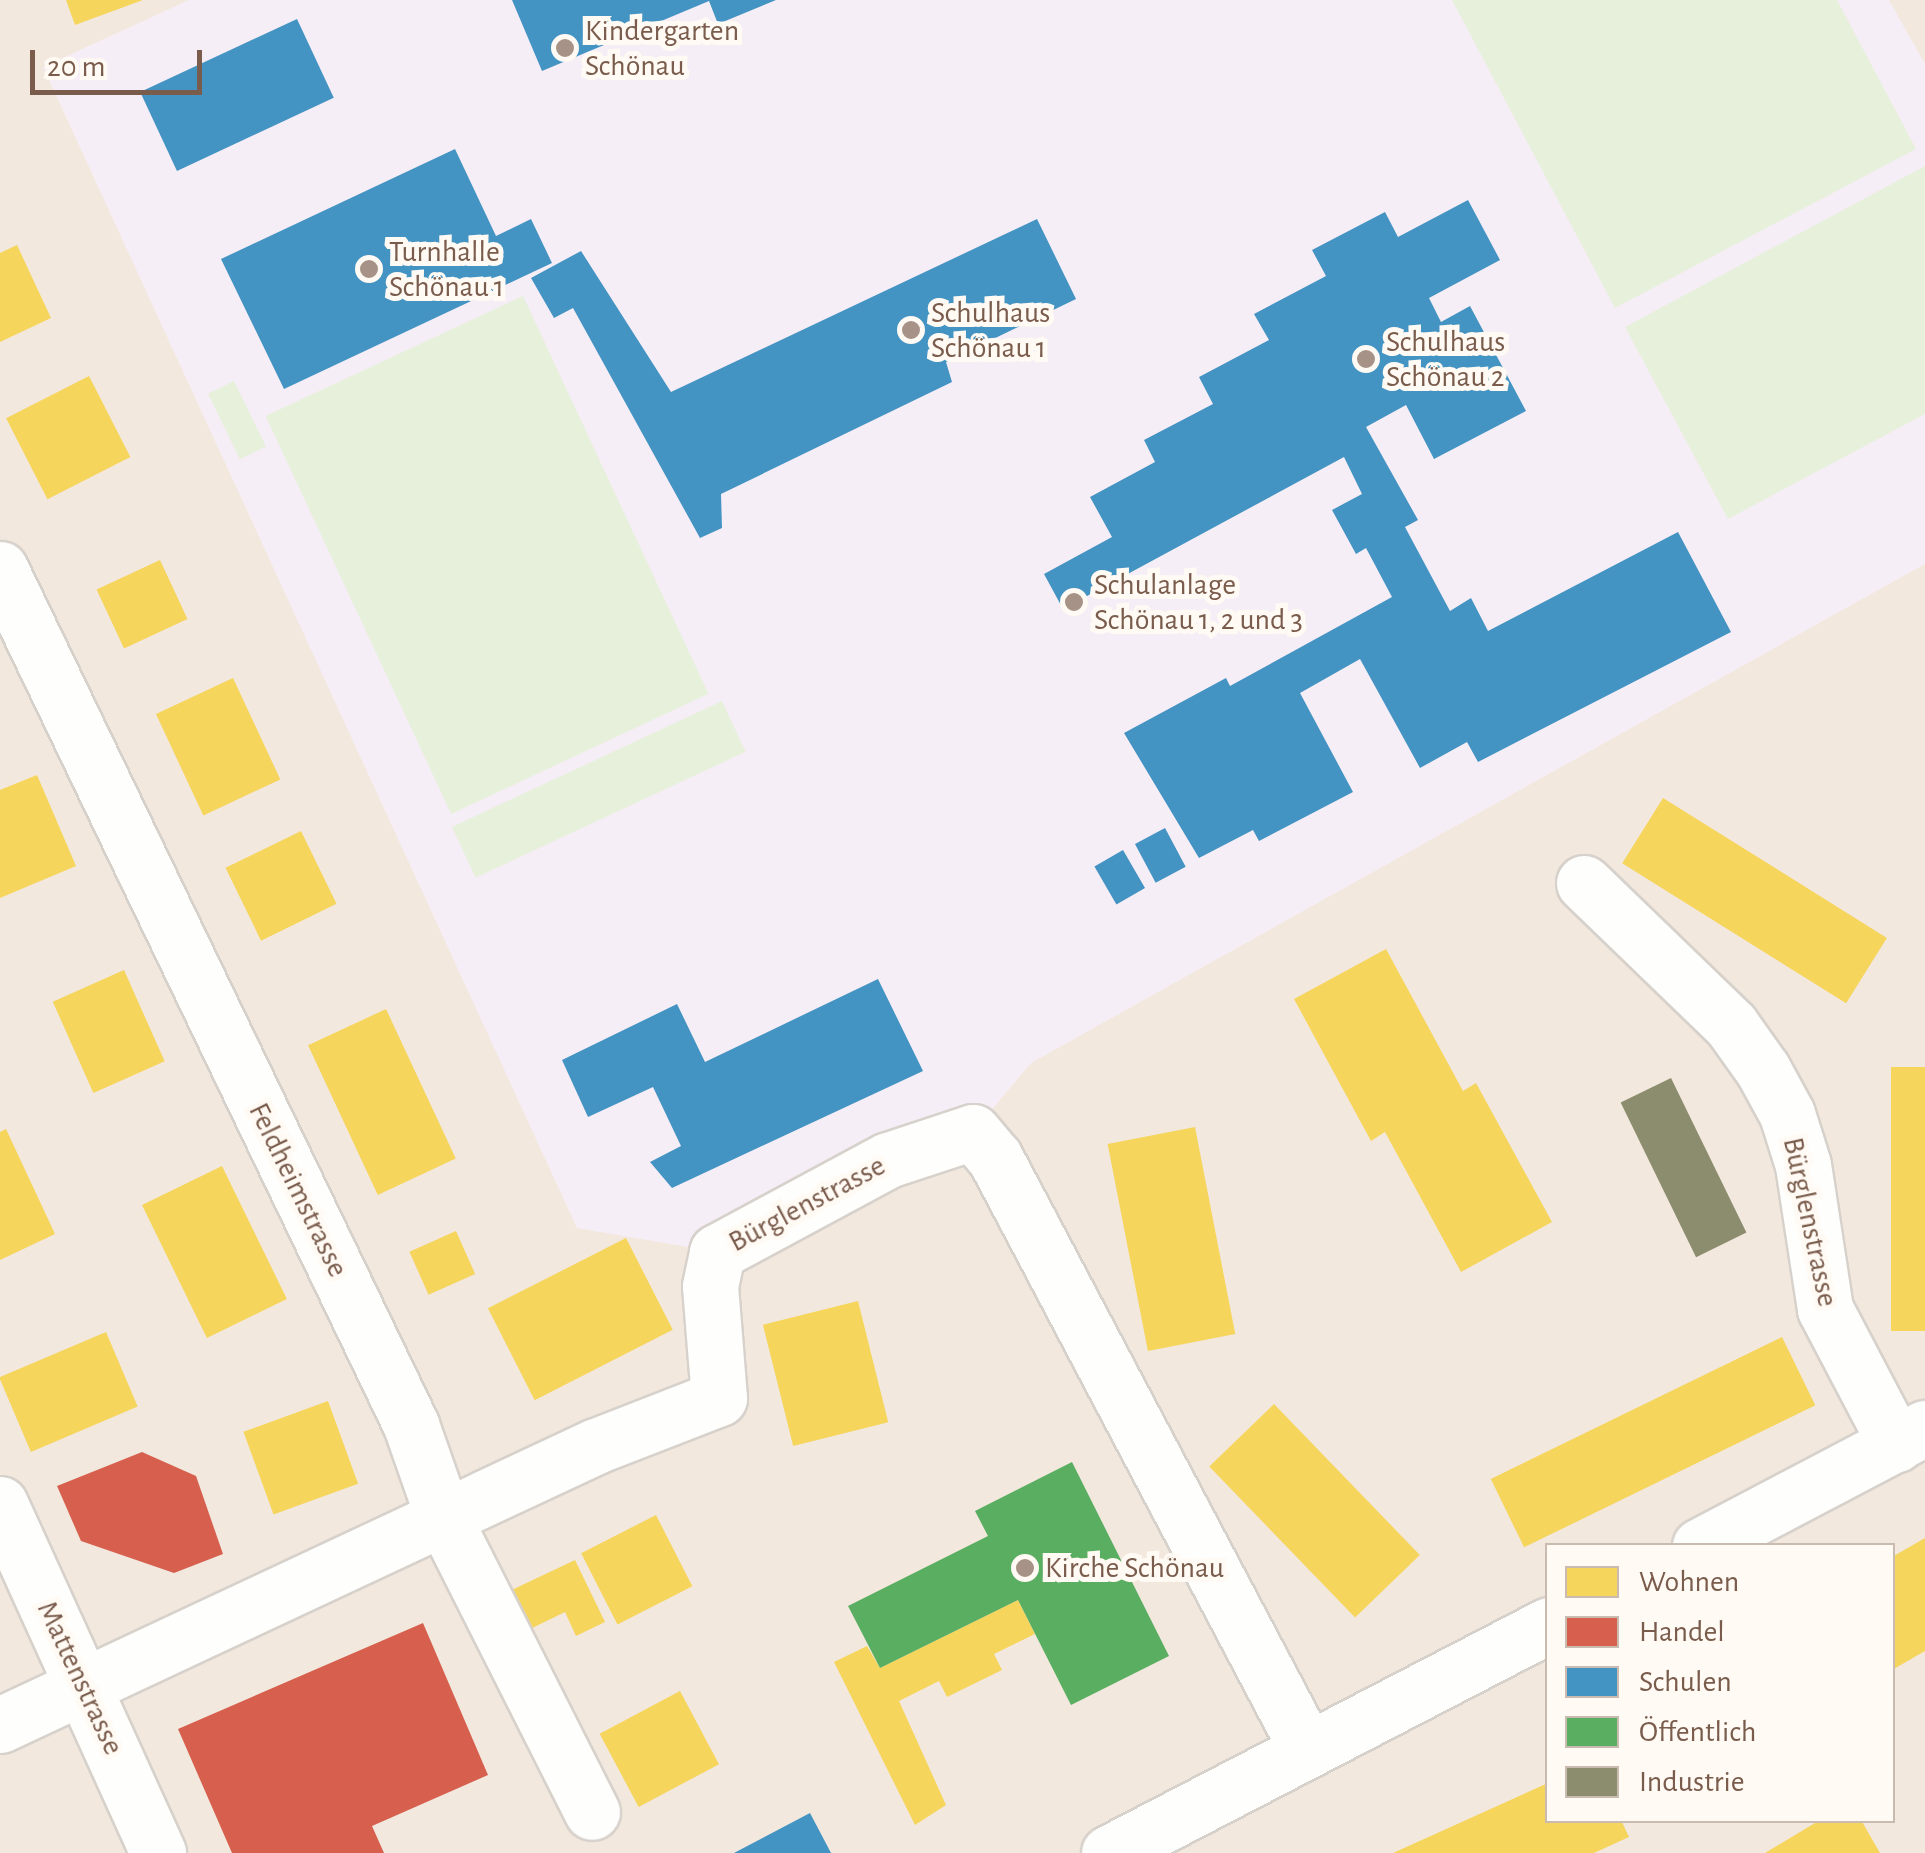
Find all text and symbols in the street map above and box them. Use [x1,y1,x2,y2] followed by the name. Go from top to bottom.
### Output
[585,13,739,84] place label: Kindergarten Schönau
[35,30,208,92] scale bar
[554,37,576,59] marker: Kindergarten Schönau
[47,52,105,82] text: 20 m
[389,234,504,304] place label: Turnhalle Schönau 1
[358,258,380,280] marker: Turnhalle Schönau 1
[931,295,1050,366] place label: Schulhaus Schönau 1
[900,319,922,341] marker: Schulhaus Schönau 1
[1386,324,1505,394] place label: Schulhaus Schönau 2
[1355,348,1377,370] marker: Schulhaus Schönau 2
[1094,567,1303,638] place label: Schulanlage Schönau 1, 2 und 3
[1063,591,1085,613] marker: Schulanlage Schönau 1, 2 und 3
[240,1097,356,1283] street label: Feldheimstrasse
[1775,1134,1845,1310] street label: Bürglenstrasse
[723,1148,891,1260] street label: Bürglenstrasse
[1545,1543,1895,1823] legend
[1045,1550,1224,1586] place label: Kirche Schönau
[1014,1557,1036,1579] marker: Kirche Schönau
[1639,1567,1739,1597] text: Wohnen
[29,1596,131,1760] street label: Mattenstrasse
[1639,1617,1725,1647] text: Handel
[1639,1667,1732,1697] text: Schulen
[1639,1717,1756,1747] text: Öffentlich
[1639,1767,1745,1797] text: Industrie

